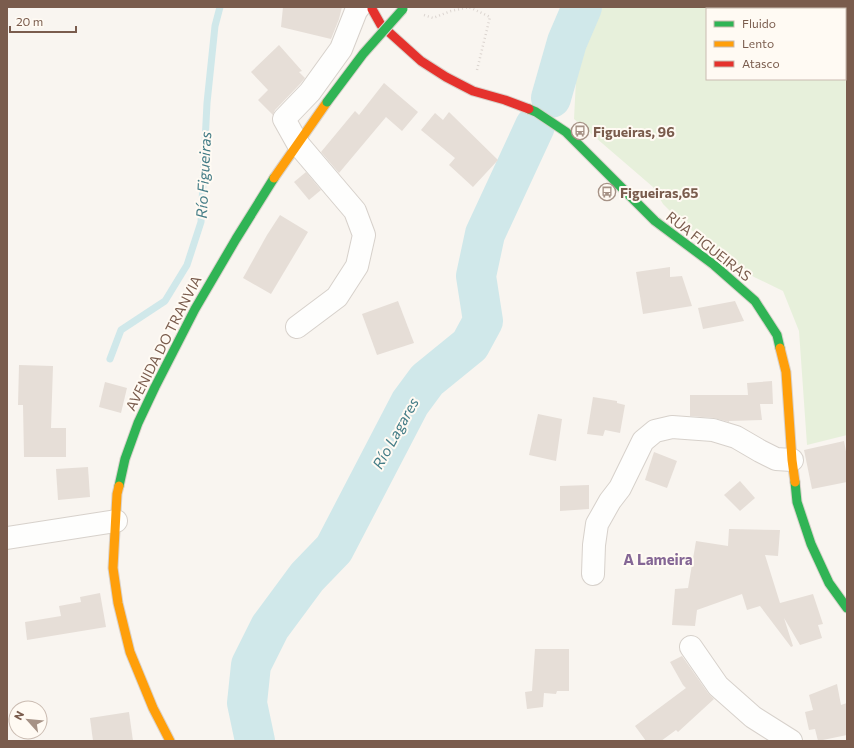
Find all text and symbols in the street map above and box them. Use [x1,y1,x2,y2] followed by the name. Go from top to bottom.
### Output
[10,8,76,34] scale bar
[706,8,846,80] legend
[16,14,43,28] text: 20 m
[742,16,776,30] text: Fluido
[742,36,774,50] text: Lento
[742,56,780,70] text: Atasco
[570,121,590,141] bus stop icon: Figueiras, 96
[593,123,675,140] place label: Figueiras, 96
[192,131,214,219] water label: Río Figueiras
[597,182,617,202] bus stop icon: Figueiras,65
[620,184,699,201] place label: Figueiras,65
[663,208,755,284] street label: RÚA FIGUEIRAS
[122,272,205,413] street label: AVENIDA DO TRANVIA
[368,394,422,472] water label: Río Lagares
[623,550,693,568] district label: A Lameira
[8,700,48,740] north arrow
[11,709,26,722] text: N

